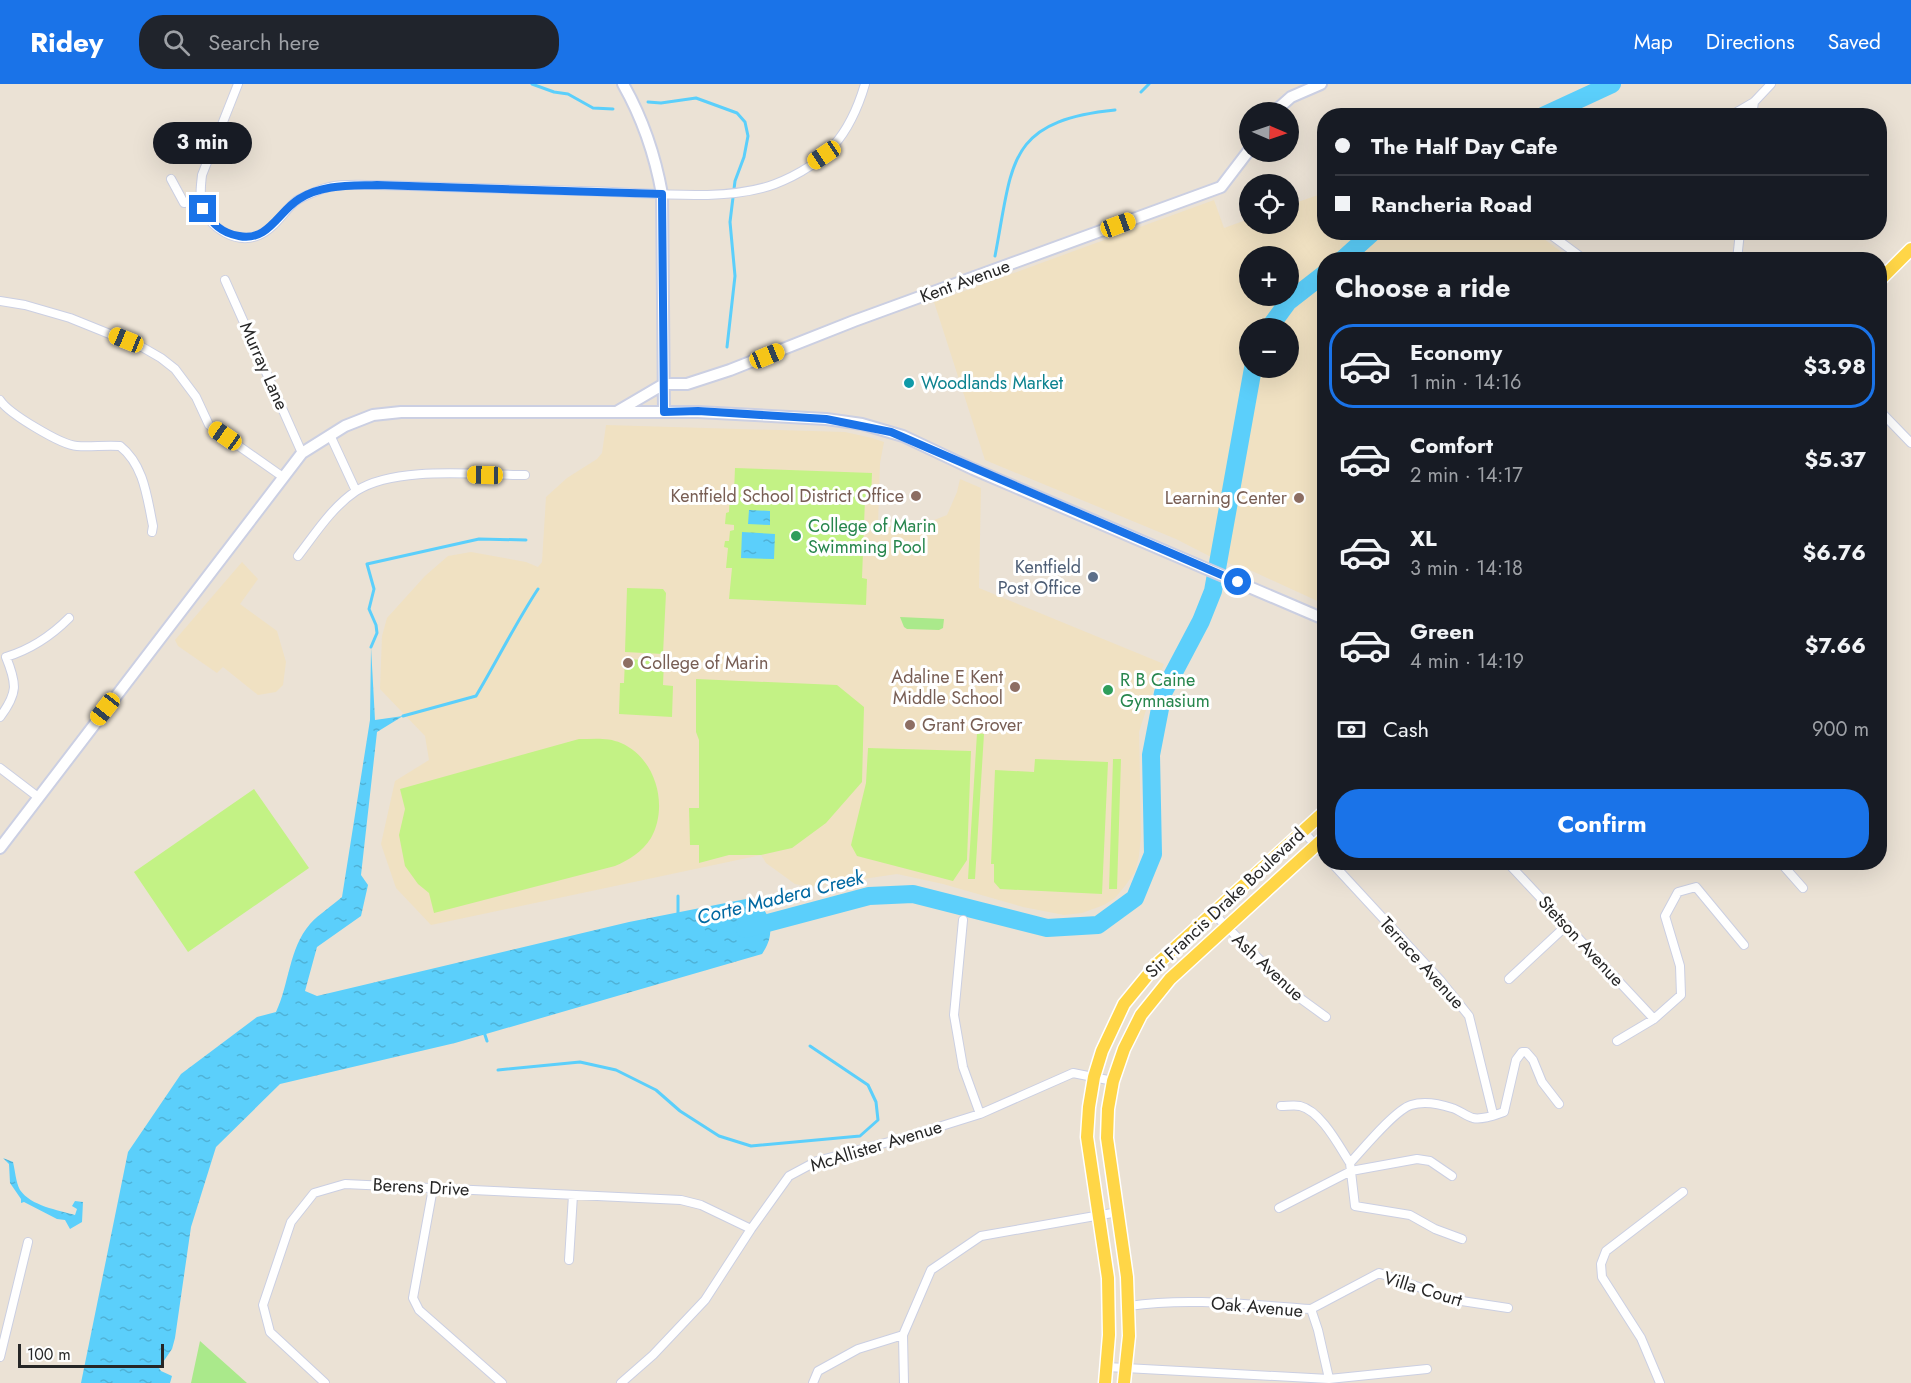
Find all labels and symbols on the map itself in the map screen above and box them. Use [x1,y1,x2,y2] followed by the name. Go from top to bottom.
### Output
[1239,102,1299,162] north arrow
[154,122,252,164] callout: 3 min
[804,137,844,173] car
[189,195,216,222] route end
[1098,210,1138,240] car
[916,253,1014,309] street label: Kent Avenue
[233,318,295,414] street label: Murray Lane
[106,325,146,355] car
[747,341,787,371] car
[921,370,1064,396] place label: Woodlands Market
[902,376,916,390] marker: Woodlands Market
[205,418,245,454] car
[467,466,503,484] car
[671,483,904,509] place label: Kentfield School District Office
[1165,485,1288,511] place label: Learning Center
[909,489,923,503] marker: Kentfield School District Office
[1292,491,1306,505] marker: Learning Center
[808,513,937,560] place label: College of Marin Swimming Pool
[789,529,803,543] marker: College of Marin Swimming Pool
[998,554,1081,601] place label: Kentfield Post Office
[1224,568,1251,595] route start
[1086,570,1100,584] marker: Kentfield Post Office
[640,650,769,676] place label: College of Marin
[621,656,635,670] marker: College of Marin
[891,664,1004,711] place label: Adaline E Kent Middle School
[1120,667,1210,714] place label: R B Caine Gymnasium
[1008,680,1022,694] marker: Adaline E Kent Middle School
[1101,683,1115,697] marker: R B Caine Gymnasium
[87,689,123,729] car
[922,712,1023,738] place label: Grant Grover
[903,718,917,732] marker: Grant Grover
[1139,822,1311,984] street label: Sir Francis Drake Boulevard
[694,862,868,932] water label: Corte Madera Creek
[1532,890,1630,992] street label: Stetson Avenue
[1373,911,1471,1015] street label: Terrace Avenue
[1226,927,1310,1007] street label: Ash Avenue
[807,1114,945,1178] street label: McAllister Avenue
[372,1171,470,1203] street label: Berens Drive
[1380,1265,1466,1313] street label: Villa Court
[1210,1290,1304,1324] street label: Oak Avenue
[18,1341,164,1368] scale bar

